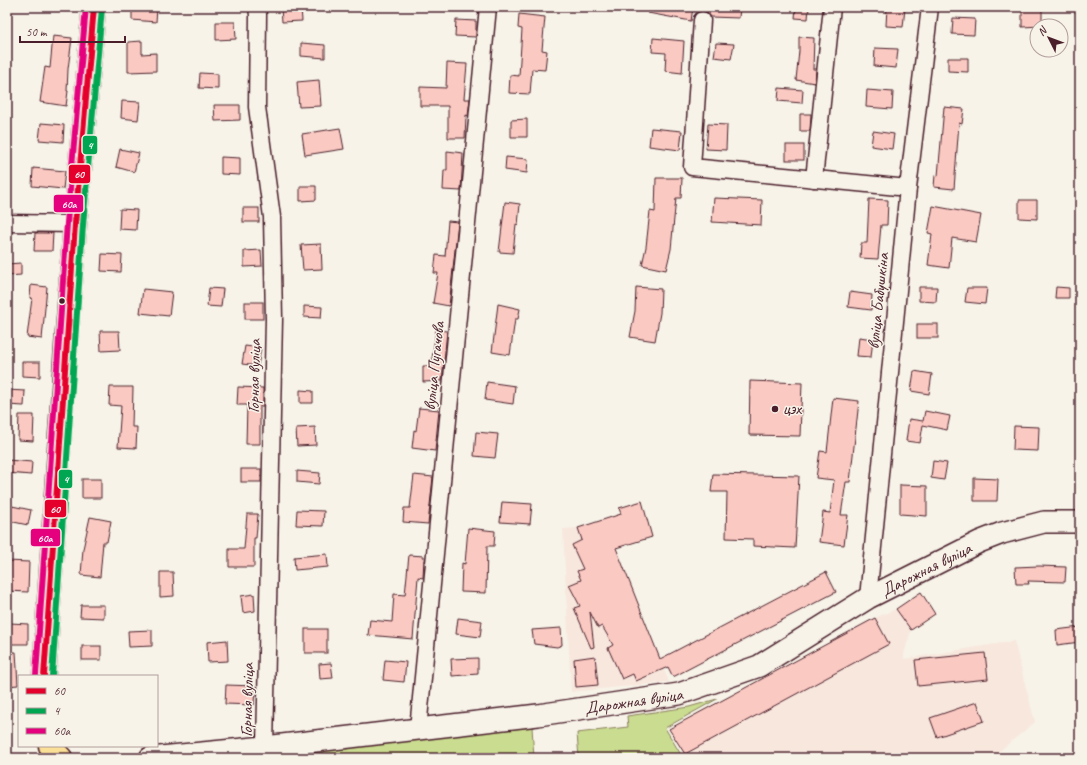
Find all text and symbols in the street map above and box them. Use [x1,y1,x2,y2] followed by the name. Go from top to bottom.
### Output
[20,18,125,44] scale bar
[1029,18,1069,58] north arrow
[1034,22,1051,39] text: N
[26,24,48,40] text: 50 m
[82,135,98,155] line badge: 4
[88,138,95,152] text: 4
[68,164,91,184] line badge: 60
[74,167,85,181] text: 60
[53,194,84,213] line badge: 60а
[61,197,78,211] text: 60а
[863,250,894,350] street label: вуліца Бабушкіна
[57,296,67,306] unlabelled marker
[419,320,449,411] street label: вуліца Пугачова
[243,337,265,413] street label: Горная вуліца
[783,399,802,420] place label: цэх
[770,404,780,414] marker: цэх
[58,469,73,489] line badge: 4
[64,472,71,486] text: 4
[44,499,67,518] line badge: 60
[50,502,61,516] text: 60
[30,528,61,547] line badge: 60а
[37,531,54,545] text: 60а
[877,536,976,600] street label: Дарожная вуліца
[236,661,258,737] street label: Горная вуліца
[18,675,158,747] legend
[54,683,66,699] text: 60
[583,683,686,718] street label: Дарожная вуліца
[54,703,61,719] text: 4
[54,723,71,739] text: 60а

